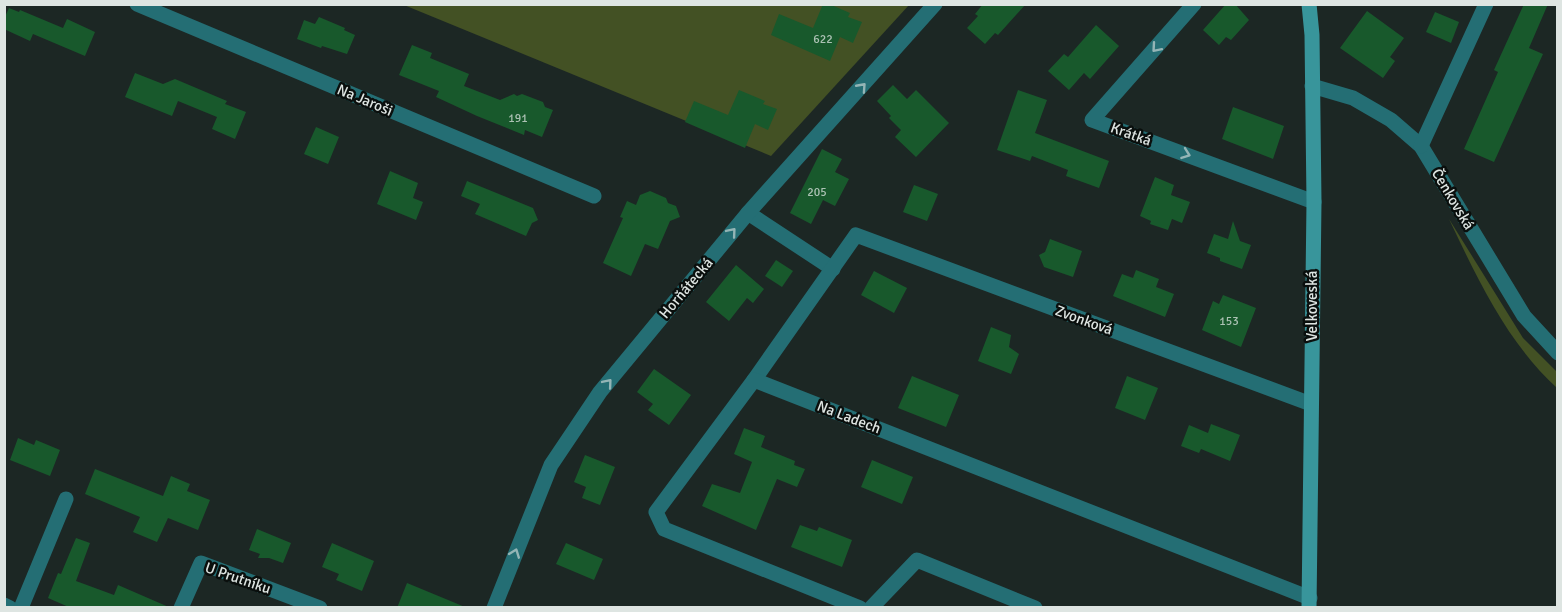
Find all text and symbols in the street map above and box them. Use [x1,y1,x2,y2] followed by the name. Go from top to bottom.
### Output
[813,32,833,47] house number: 622
[1152,41,1163,52] one-way arrow
[334,80,396,120] street label: Na Jaroši
[855,83,866,94] one-way arrow
[508,111,528,126] house number: 191
[1108,118,1154,150] street label: Krátká
[1180,147,1191,160] one-way arrow
[1428,165,1479,233] street label: Čenkovská
[807,185,827,200] house number: 205
[725,228,736,239] one-way arrow
[655,254,717,322] street label: Horňátecká
[1303,271,1321,341] street label: Velkoveská
[1053,301,1115,339] street label: Zvonková
[1219,314,1239,329] house number: 153
[600,379,611,390] one-way arrow
[814,397,884,437] street label: Na Ladech
[508,548,520,559] one-way arrow
[203,558,273,598] street label: U Prutníku

